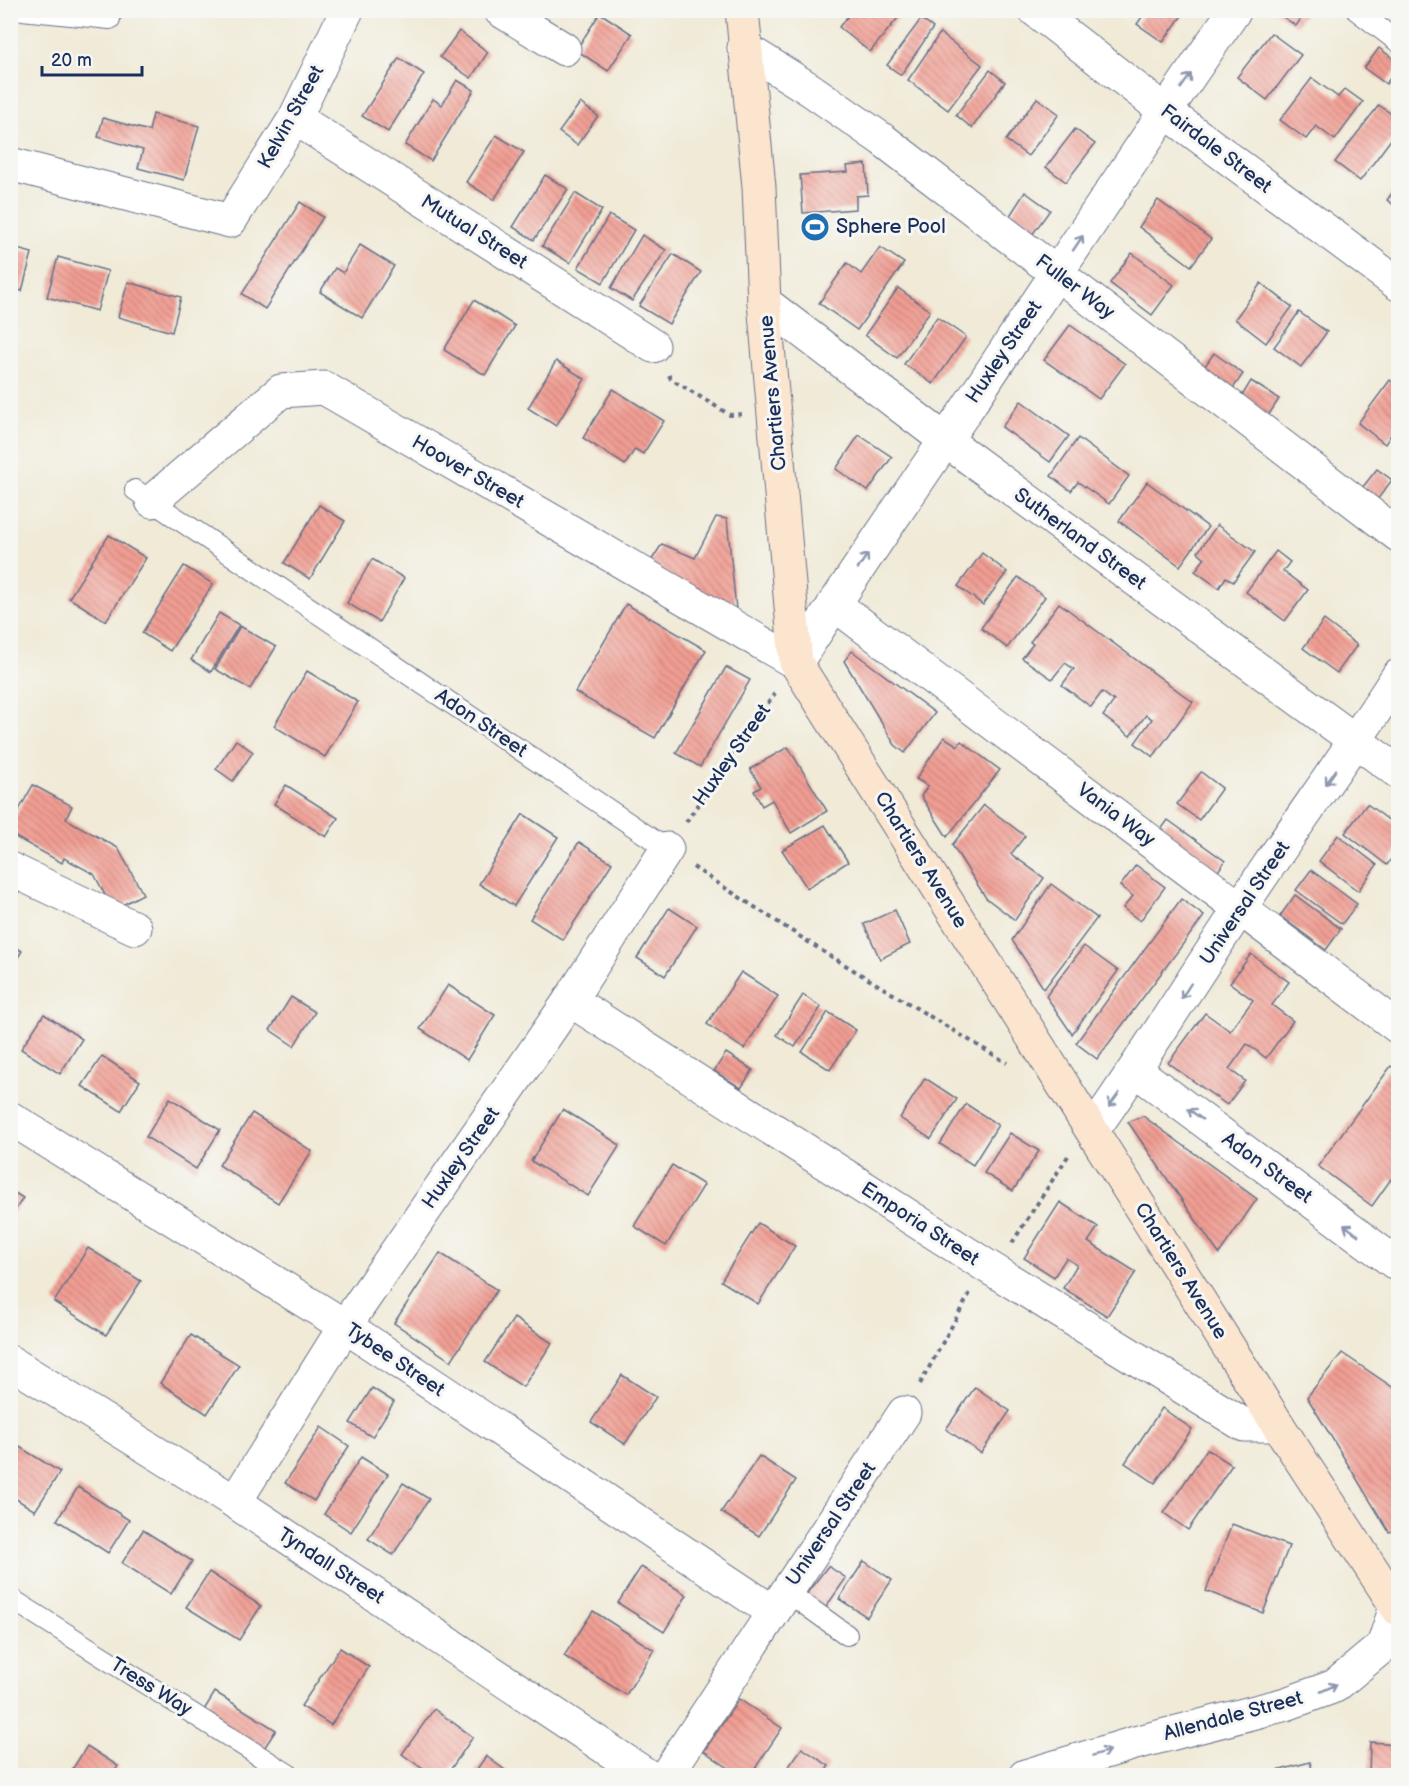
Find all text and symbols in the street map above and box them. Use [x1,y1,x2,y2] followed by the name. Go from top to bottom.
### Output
[42,39,142,77] scale bar
[51,50,92,71] text: 20 m
[253,61,329,173] street label: Kelvin Street
[1180,73,1192,89] one-way arrow
[1156,99,1276,199] street label: Fairdale Street
[416,190,532,274] street label: Mutual Street
[799,211,831,243] sports icon: Sphere Pool
[836,215,946,239] place label: Sphere Pool
[1071,234,1084,251] one-way arrow
[1031,249,1119,325] street label: Fuller Way
[961,296,1047,408] street label: Huxley Street
[754,314,792,472] street label: Chartiers Avenue
[408,430,528,514] street label: Hoover Street
[1009,483,1151,595] street label: Sutherland Street
[857,553,869,570] one-way arrow
[430,683,532,763] street label: Adon Street
[688,699,776,811] street label: Huxley Street
[1325,768,1337,785] one-way arrow
[1072,778,1160,852] street label: Vania Way
[869,787,973,933] street label: Chartiers Avenue
[1195,837,1295,969] street label: Universal Street
[1180,982,1192,999] one-way arrow
[1108,1092,1120,1108] one-way arrow
[417,1102,505,1214] street label: Huxley Street
[1187,1108,1203,1121] one-way arrow
[1217,1127,1317,1209] street label: Adon Street
[857,1177,983,1271] street label: Emporia Street
[1129,1198,1233,1344] street label: Chartiers Avenue
[1344,1224,1360,1236] one-way arrow
[341,1318,449,1402] street label: Tybee Street
[781,1458,881,1590] street label: Universal Street
[273,1523,389,1609] street label: Tyndall Street
[106,1653,196,1721] street label: Tress Way
[1320,1682,1338,1693] one-way arrow
[1161,1686,1305,1746] street label: Allendale Street
[1092,1747,1111,1758] one-way arrow

